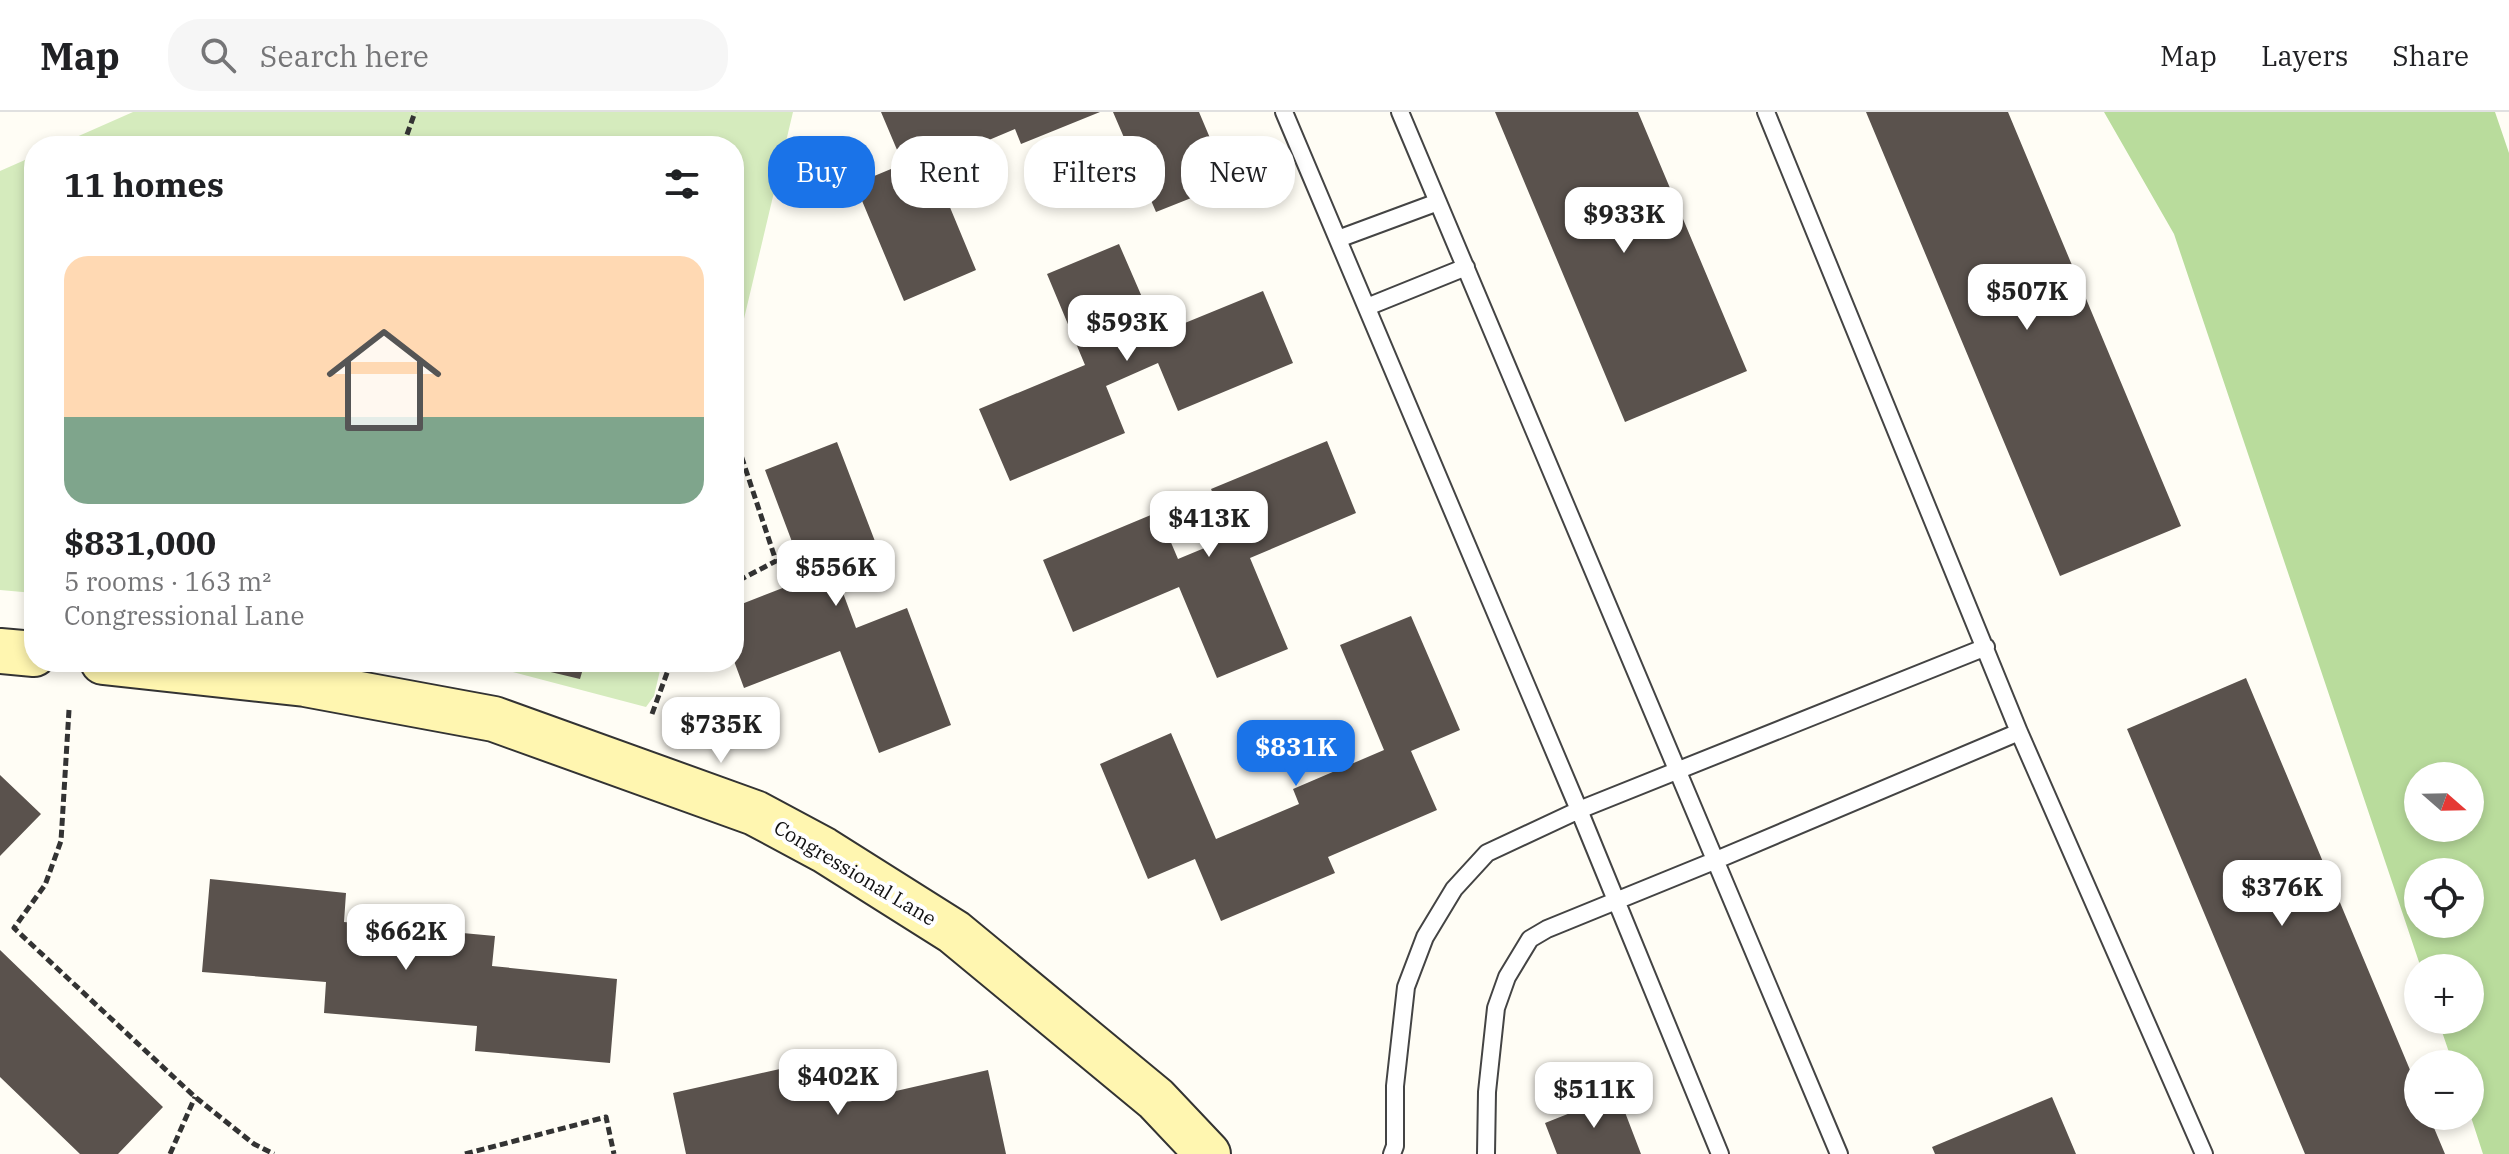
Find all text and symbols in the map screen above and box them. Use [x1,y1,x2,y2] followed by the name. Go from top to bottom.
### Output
[168,19,728,91] search box
[40,31,120,80] text: Map
[196,33,240,77] icon: search
[260,36,429,75] text: Search here
[2160,37,2217,74] text: Map
[2261,37,2348,74] text: Layers
[2392,37,2469,74] text: Share
[768,136,875,208] chip: Buy
[891,136,1008,208] chip: Rent
[1024,136,1165,208] chip: Filters
[1181,136,1295,208] chip: New
[64,162,224,206] text: 11 homes
[660,162,704,206] icon: filters
[1568,187,1680,255] pin: $933K
[1583,196,1665,230] text: $933K
[1971,264,2083,332] pin: $507K
[1986,273,2068,307] text: $507K
[1071,295,1183,363] pin: $593K
[1086,304,1168,338] text: $593K
[312,308,456,452] icon: home
[1153,491,1265,559] pin: $413K
[1168,500,1250,534] text: $413K
[64,520,216,564] text: $831,000
[780,540,892,608] pin: $556K
[795,549,877,583] text: $556K
[64,564,271,598] text: 5 rooms · 163 m²
[64,598,304,632] text: Congressional Lane
[665,697,777,765] pin: $735K
[680,706,762,740] text: $735K
[1240,720,1352,788] pin: $831K
[1255,729,1337,763] text: $831K
[2404,762,2484,842] north arrow
[2404,762,2484,1130] map controls
[769,813,941,932] street label: Congressional Lane
[2404,858,2484,938] button: locate
[2226,860,2338,928] pin: $376K
[2241,869,2323,903] text: $376K
[350,904,462,972] pin: $662K
[365,913,447,947] text: $662K
[2404,954,2484,1034] button: +
[782,1049,894,1117] pin: $402K
[2404,1050,2484,1130] button: −
[797,1058,879,1092] text: $402K
[1538,1062,1650,1130] pin: $511K
[1553,1071,1635,1105] text: $511K

